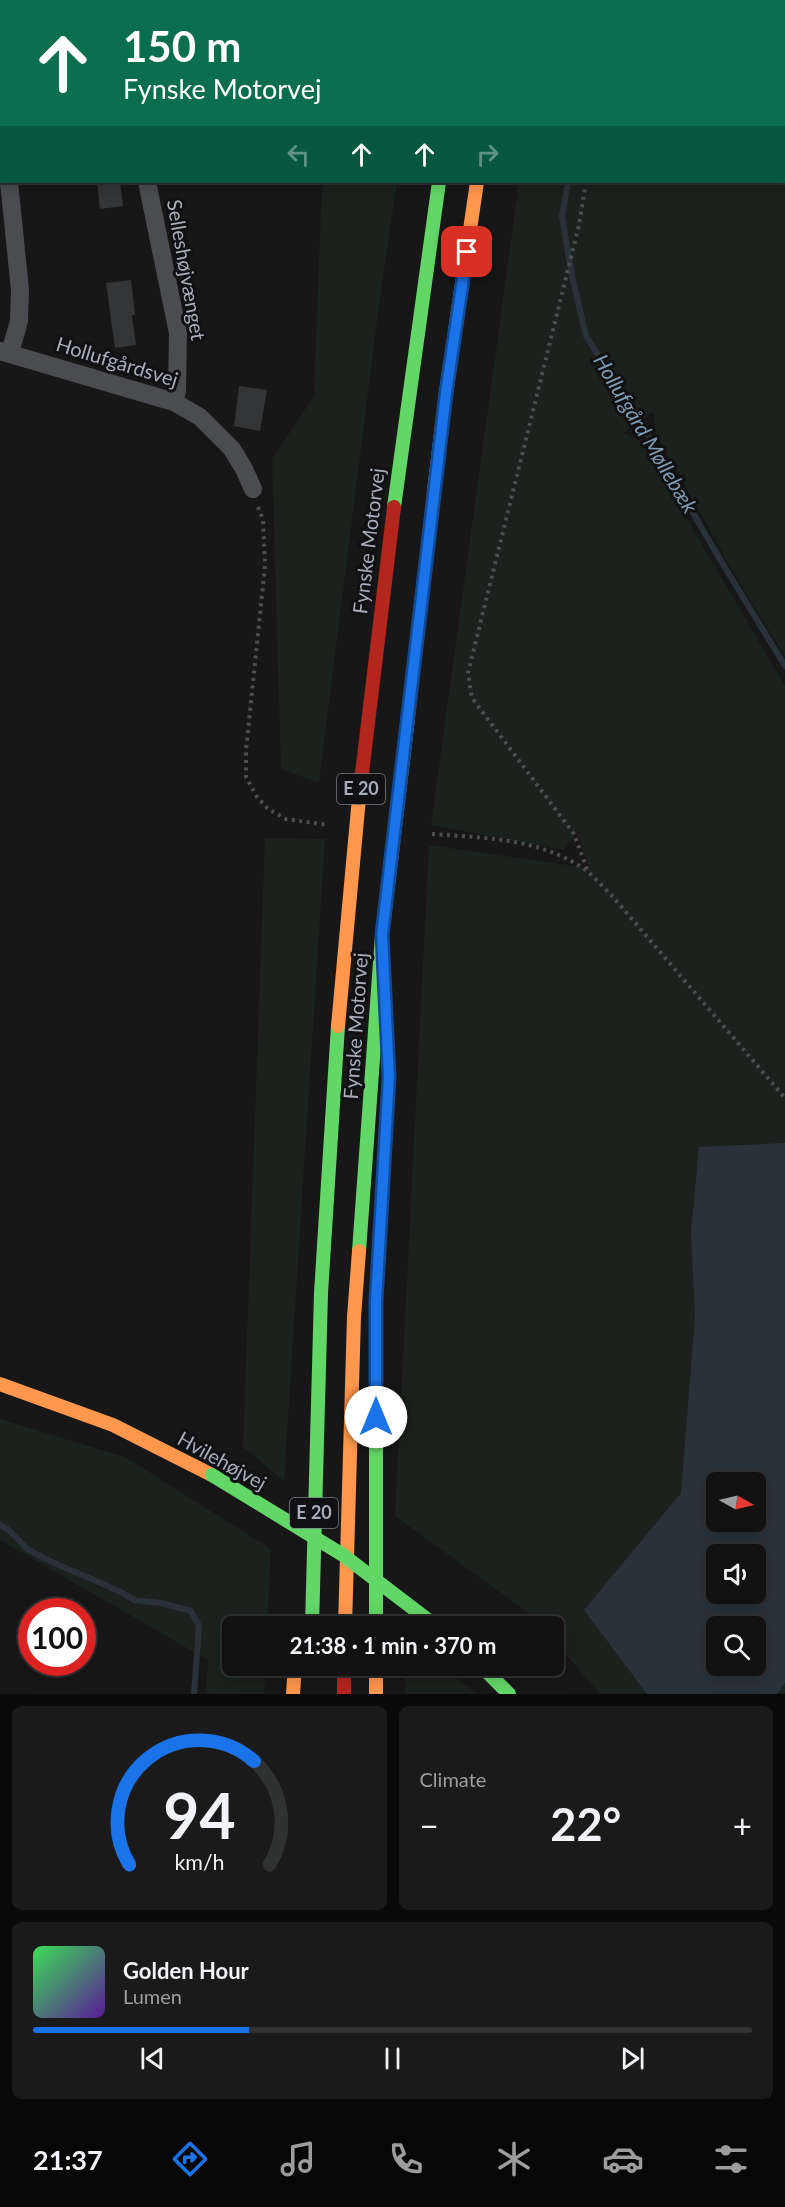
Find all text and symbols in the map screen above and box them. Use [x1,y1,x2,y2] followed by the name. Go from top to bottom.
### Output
[123,21,241,71] text: 150 m
[24,24,102,102] icon: ahead
[123,72,321,105] text: Fynske Motorvej
[282,138,315,171] icon: left
[345,138,378,171] icon: ahead
[408,138,441,171] icon: ahead
[471,138,504,171] icon: right
[163,198,211,342] street label: Selleshøjvænget
[441,226,492,277] pin
[450,235,483,268] icon: arrive
[53,331,181,391] street label: Hollufgårdsvej
[589,349,704,518] water label: Hollufgård Møllebæk
[347,466,389,615] street label: Fynske Motorvej
[337,774,385,804] road number: E 20
[338,952,372,1100] street label: Fynske Motorvej
[344,1385,408,1449] position arrow
[174,1426,271,1494] street label: Hvilehøjvej
[706,1472,766,1532] north arrow
[706,1472,766,1676] map controls
[290,1498,338,1528] road number: E 20
[706,1544,766,1604] button: sound
[18,1598,96,1676] speed limit sign: 100
[706,1616,766,1676] button: search
[290,1632,496,1659] text: 21:38 · 1 min · 370 m
[420,1767,486,1791] text: Climate
[163,1777,235,1852] text: 94
[550,1797,621,1851] text: 22°
[420,1805,439,1845] text: −
[733,1805,752,1845] text: +
[174,1849,224,1875] text: km/h
[123,1957,249,1984] text: Golden Hour
[123,1984,182,2008] text: Lumen
[136,2042,169,2075] icon: previous
[376,2042,409,2075] icon: pause
[616,2042,649,2075] icon: next
[169,2138,211,2180] icon: directions
[277,2138,319,2180] icon: music
[385,2138,427,2180] icon: phone
[493,2138,535,2180] icon: climate
[602,2138,644,2180] icon: car
[710,2138,752,2180] icon: filters
[33,2143,103,2176] text: 21:37

